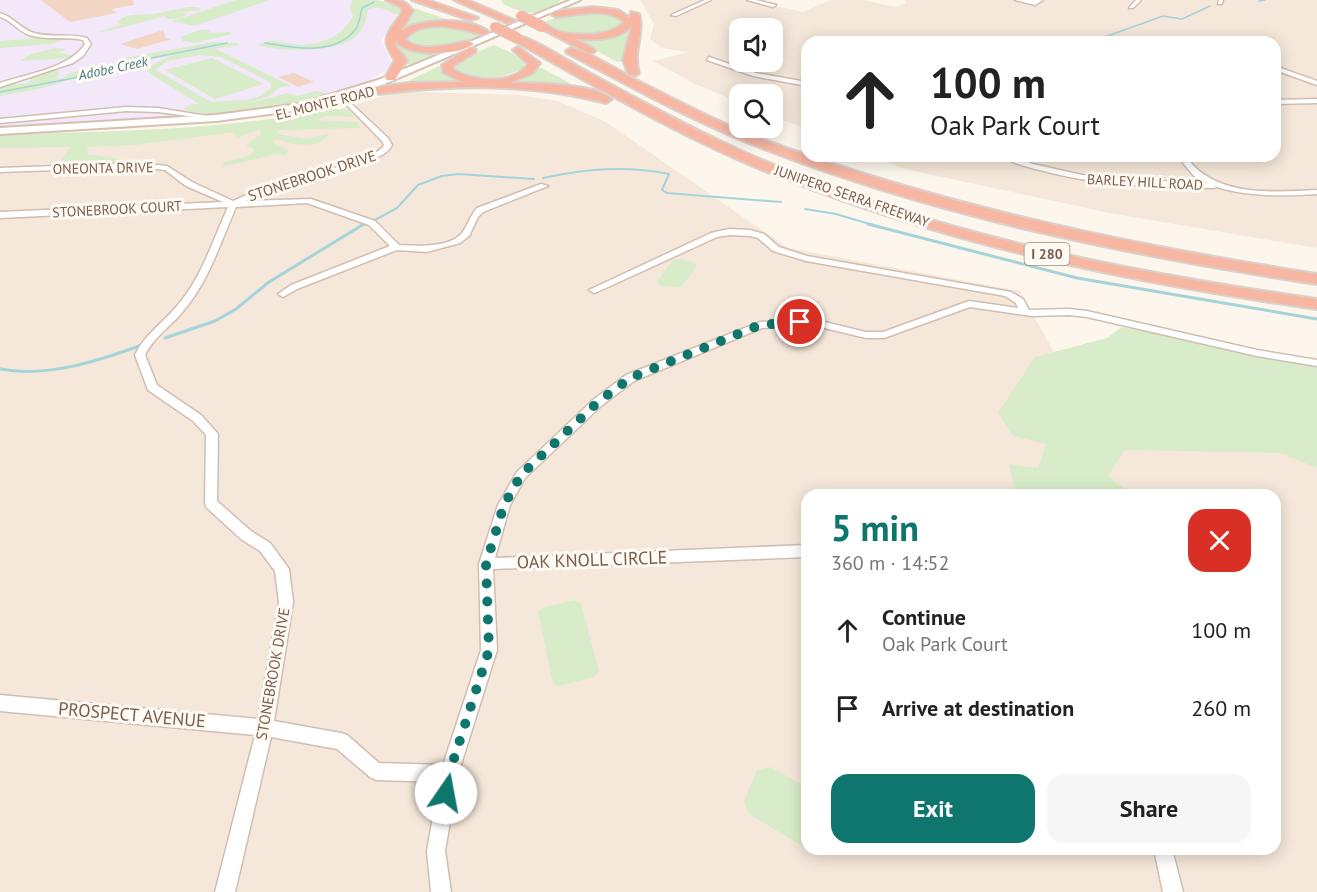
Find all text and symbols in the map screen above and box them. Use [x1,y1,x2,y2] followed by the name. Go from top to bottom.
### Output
[729,18,783,138] map controls
[729,18,783,72] button: sound
[76,52,150,84] water label: Adobe Creek
[930,55,1046,110] text: 100 m
[831,60,909,138] icon: ahead
[274,82,376,124] street label: EL MONTE ROAD
[729,84,783,138] button: search
[930,108,1100,142] text: Oak Park Court
[245,146,378,205] street label: STONEBROOK DRIVE
[52,158,154,178] street label: ONEONTA DRIVE
[771,161,932,231] street label: JUNIPERO SERRA FREEWAY
[1087,170,1203,194] street label: BARLEY HILL ROAD
[52,197,182,221] street label: STONEBROOK COURT
[1024,243,1070,265] road number: I 280
[774,296,825,347] pin
[783,305,816,338] icon: arrive
[831,504,919,551] text: 5 min
[1188,509,1251,572] button: close
[516,545,668,574] street label: OAK KNOLL CIRCLE
[831,550,949,576] text: 360 m · 14:52
[882,603,966,631] text: Continue
[252,606,293,741] street label: STONEBROOK DRIVE
[831,614,864,647] icon: ahead
[1191,616,1251,644] text: 100 m
[882,631,1008,657] text: Oak Park Court
[831,692,864,725] icon: arrive
[882,694,1074,722] text: Arrive at destination
[1191,694,1251,722] text: 260 m
[57,697,207,732] street label: PROSPECT AVENUE
[414,761,478,825] position arrow
[831,774,1035,843] button: Exit
[1047,774,1251,843] button: Share

